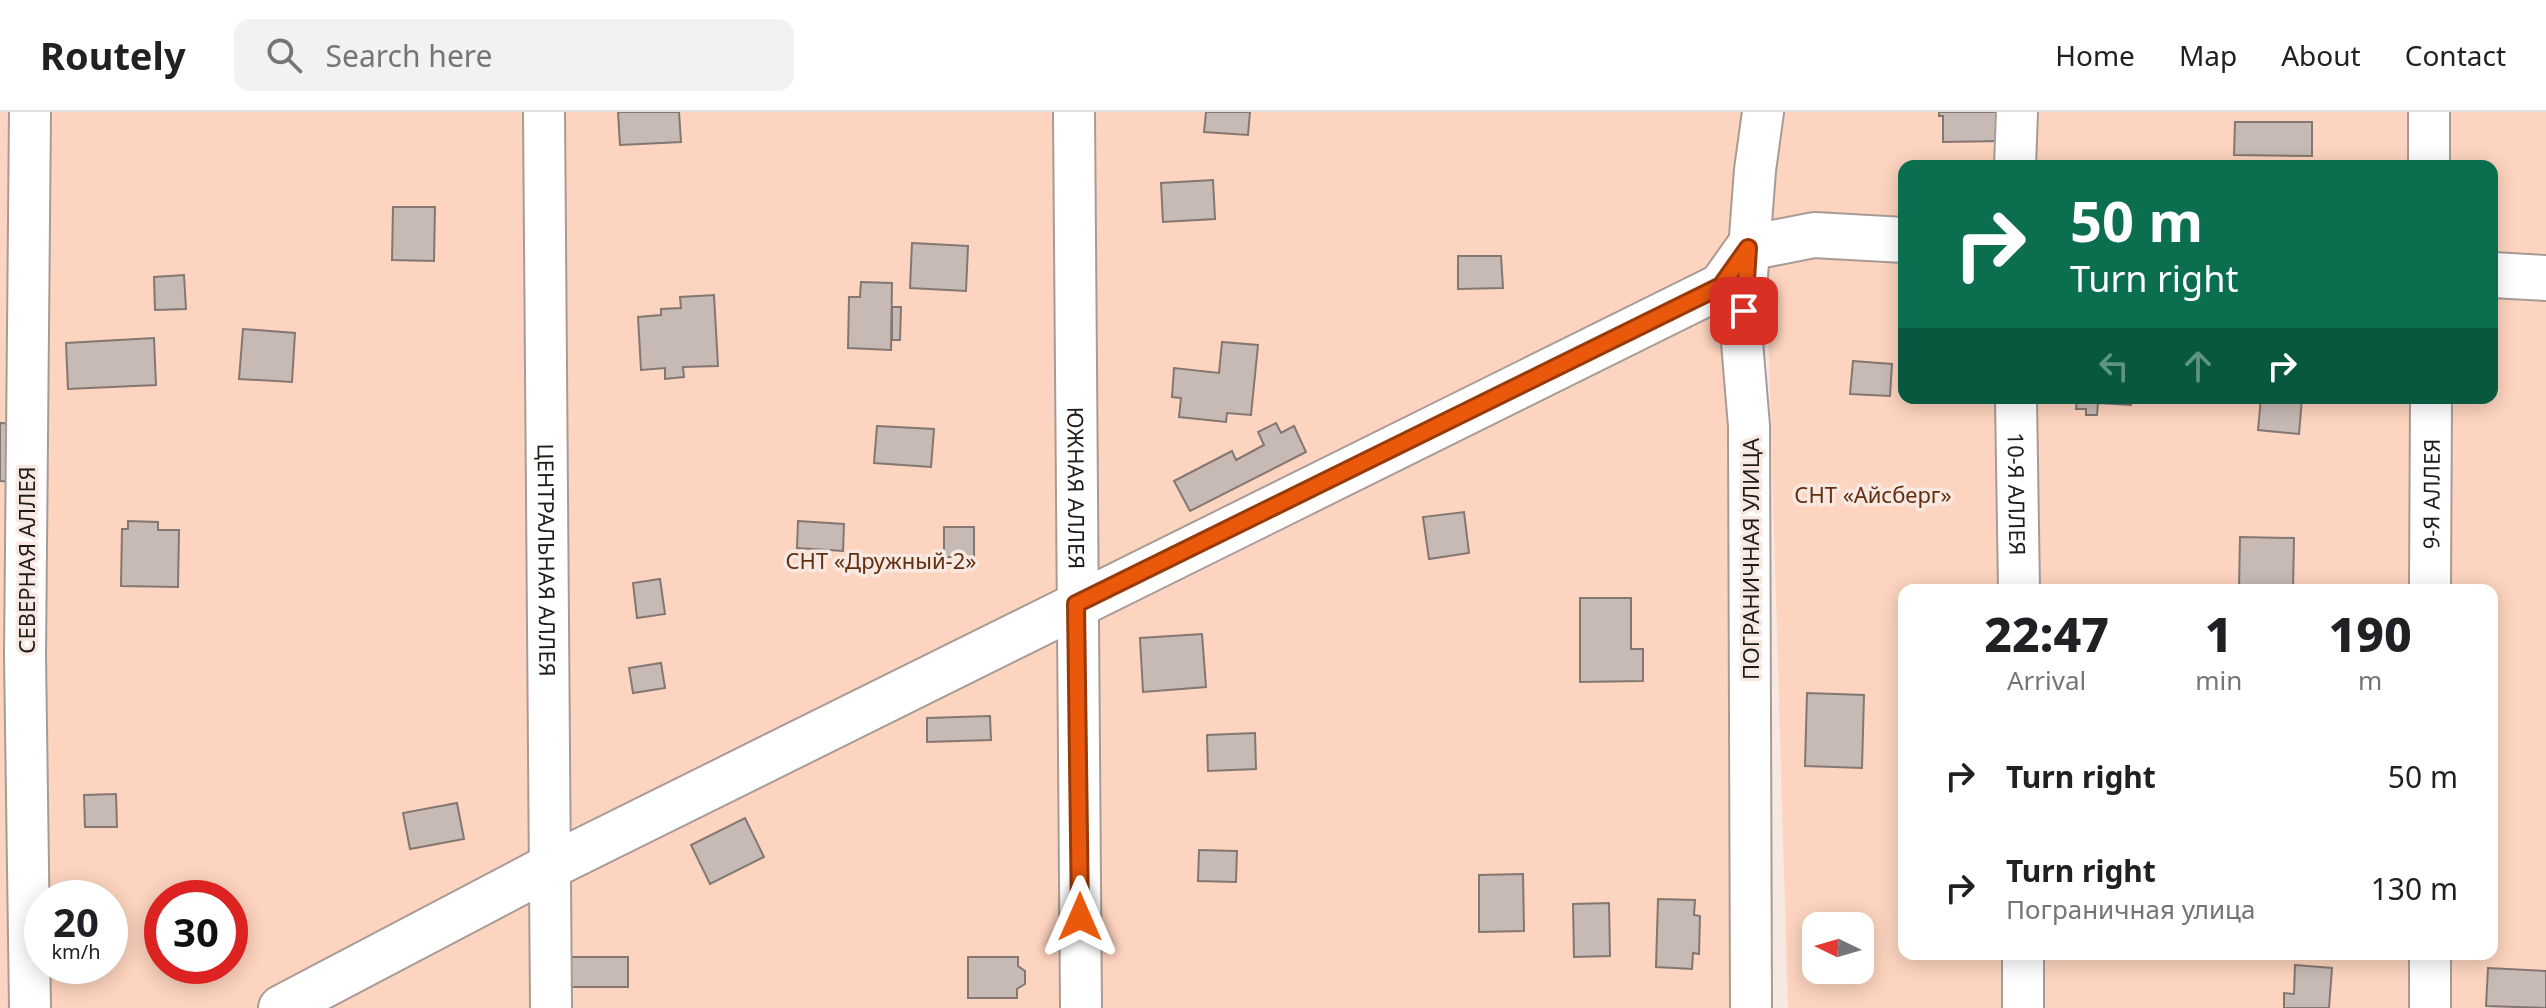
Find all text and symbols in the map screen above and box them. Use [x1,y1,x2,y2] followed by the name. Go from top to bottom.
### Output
[234,19,794,91] search box
[40,29,186,81] text: Routely
[262,33,306,77] icon: search
[326,35,493,76] text: Search here
[2055,36,2135,74] text: Home
[2179,36,2237,74] text: Map
[2281,36,2361,74] text: About
[2405,36,2506,74] text: Contact
[2070,182,2203,258] text: 50 m
[1938,192,2042,296] icon: right
[2070,254,2238,303] text: Turn right
[1710,277,1778,345] pin
[1722,289,1766,333] icon: arrive
[2092,344,2136,388] icon: left
[2176,344,2220,388] icon: ahead
[2260,344,2304,388] icon: right
[1061,407,1093,569] street label: ЮЖНАЯ АЛЛЕЯ
[2002,432,2033,556] street label: 10-Я АЛЛЕЯ
[1735,437,1765,680] street label: ПОГРАНИЧНАЯ УЛИЦА
[2415,439,2446,549] street label: 9-Я АЛЛЕЯ
[532,443,563,677] street label: ЦЕНТРАЛЬНАЯ АЛЛЕЯ
[11,466,41,654] street label: СЕВЕРНАЯ АЛЛЕЯ
[1794,479,1952,509] park label: СНТ «Айсберг»
[786,545,976,575] park label: СНТ «Дружный-2»
[1984,601,2109,666] text: 22:47
[2205,601,2233,666] text: 1
[2329,601,2412,666] text: 190
[2007,662,2086,698] text: Arrival
[2195,662,2242,698] text: min
[2358,662,2382,698] text: m
[1938,754,1982,798] icon: right
[2006,756,2156,797] text: Turn right
[2388,756,2458,797] text: 50 m
[2006,850,2156,891] text: Turn right
[1938,866,1982,910] icon: right
[2371,868,2458,909] text: 130 m
[1038,875,1122,959] position arrow
[144,880,248,984] speed limit sign: 30
[2006,891,2255,927] text: Пограничная улица
[53,894,99,949] text: 20
[1802,912,1874,984] north arrow
[1802,912,1874,984] map controls
[51,938,101,965] text: km/h

